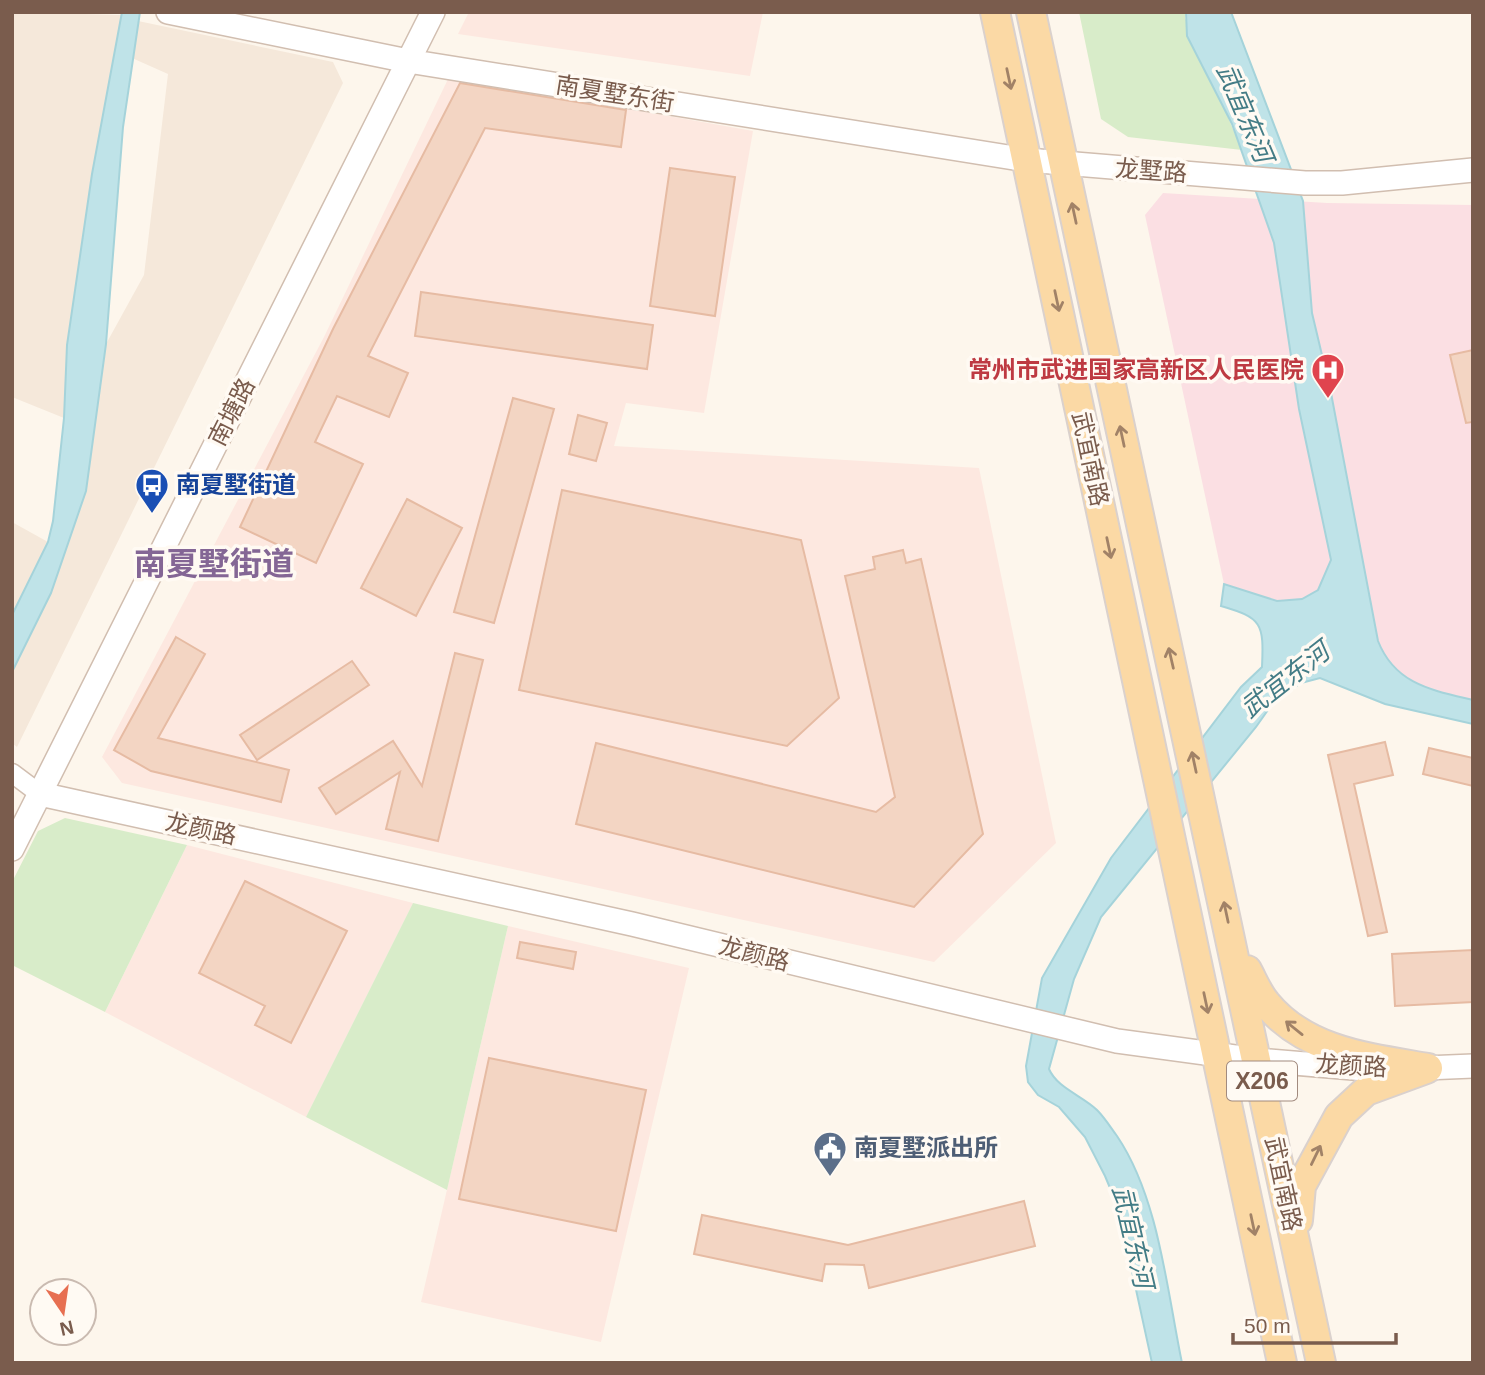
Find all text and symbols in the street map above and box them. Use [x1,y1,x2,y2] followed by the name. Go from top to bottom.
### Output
[1211,59,1281,171] water label: 武宜东河
[1003,67,1017,90] one-way arrow
[554,71,676,116] street label: 南夏墅东街
[1114,155,1188,186] street label: 龙墅路
[1067,202,1081,225] one-way arrow
[1050,289,1064,312] one-way arrow
[1309,351,1347,400] hospital icon: 常州市武进国家高新区人民医院
[968,356,1304,383] place label: 常州市武进国家高新区人民医院
[203,374,260,450] street label: 南塘路
[1067,409,1114,509] street label: 武宜南路
[1115,425,1128,448] one-way arrow
[133,466,171,515] bus stop icon: 南夏墅街道
[176,471,296,498] place label: 南夏墅街道
[1103,536,1116,559] one-way arrow
[134,546,294,582] district label: 南夏墅街道
[1235,633,1339,724] water label: 武宜东河
[1163,647,1177,670] one-way arrow
[1186,751,1200,774] one-way arrow
[163,808,239,849] street label: 龙颜路
[1218,901,1232,924] one-way arrow
[716,932,792,975] street label: 龙颜路
[1200,991,1213,1014] one-way arrow
[1286,1020,1304,1036] one-way arrow
[1314,1050,1388,1081] street label: 龙颜路
[1227,1062,1297,1100] road number: X206
[811,1129,849,1178] public building icon: 南夏墅派出所
[854,1134,998,1161] place label: 南夏墅派出所
[1260,1134,1307,1234] street label: 武宜南路
[1310,1145,1324,1166] one-way arrow
[1107,1183,1160,1296] water label: 武宜东河
[1247,1213,1261,1236] one-way arrow
[28,1277,98,1347] north arrow
[1233,1302,1396,1346] scale bar
[1244,1314,1291,1337] text: 50 m
[58,1316,76,1340] text: N

